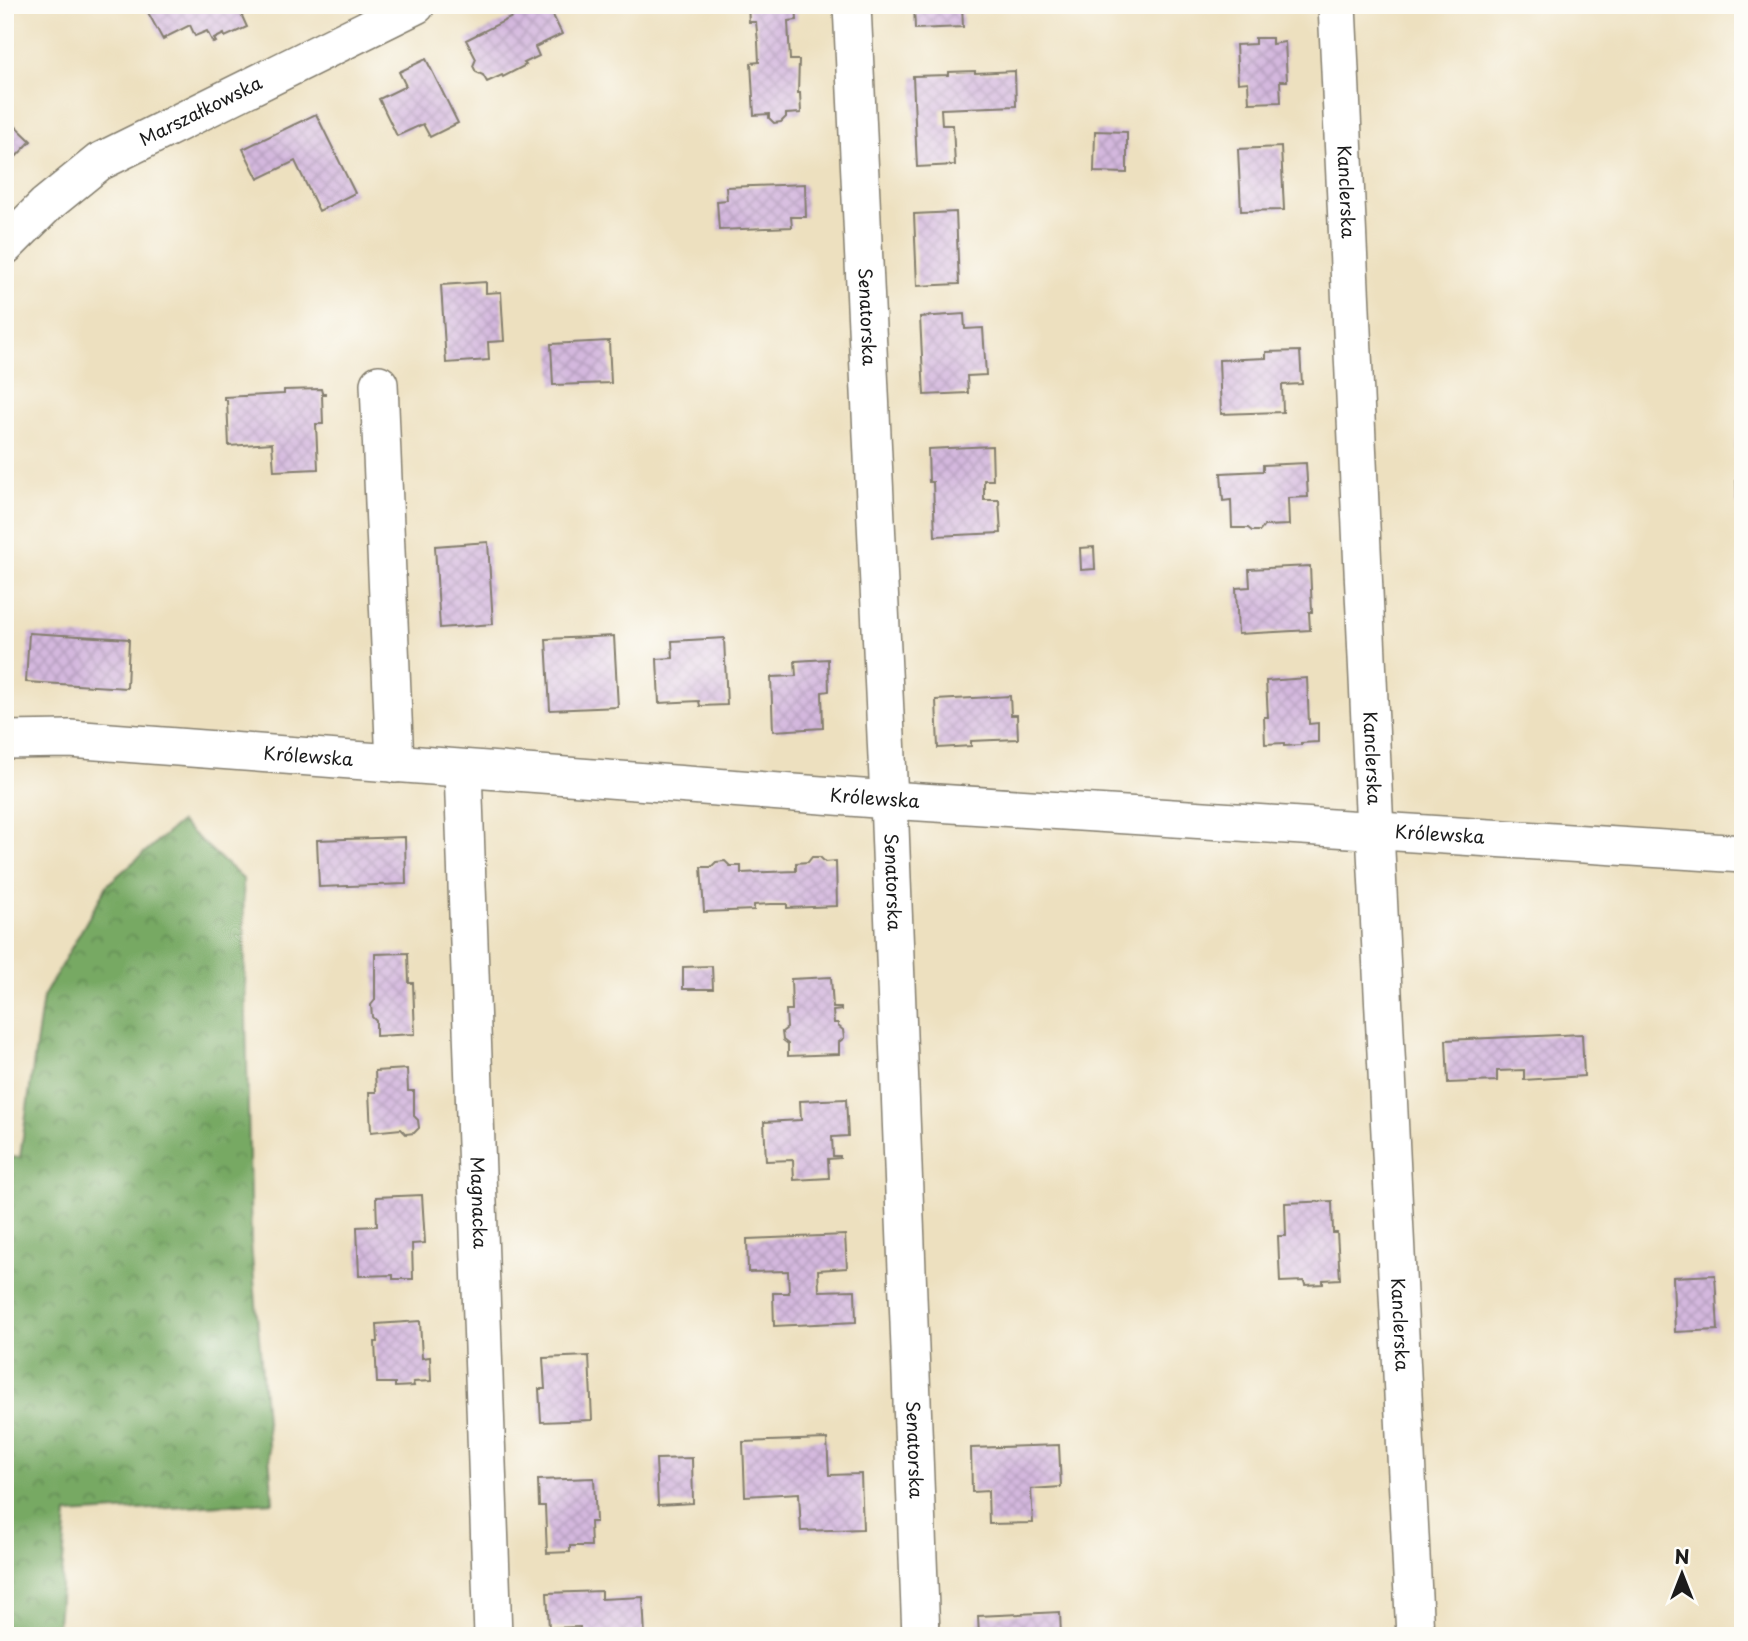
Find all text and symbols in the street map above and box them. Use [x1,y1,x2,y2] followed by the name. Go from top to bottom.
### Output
[134,68,267,152] street label: Marszałkowska
[1331,144,1363,240] street label: Kanclerska
[852,267,884,367] street label: Senatorska
[1358,711,1389,806] street label: Kanclerska
[263,738,355,772] street label: Królewska
[829,781,921,814] street label: Królewska
[1394,817,1486,850] street label: Królewska
[878,833,909,932] street label: Senatorska
[464,1156,495,1250] street label: Magnacka
[1385,1277,1417,1373] street label: Kanclerska
[900,1400,931,1500] street label: Senatorska
[1646,1540,1716,1610] north arrow
[1674,1542,1690,1570] text: N

